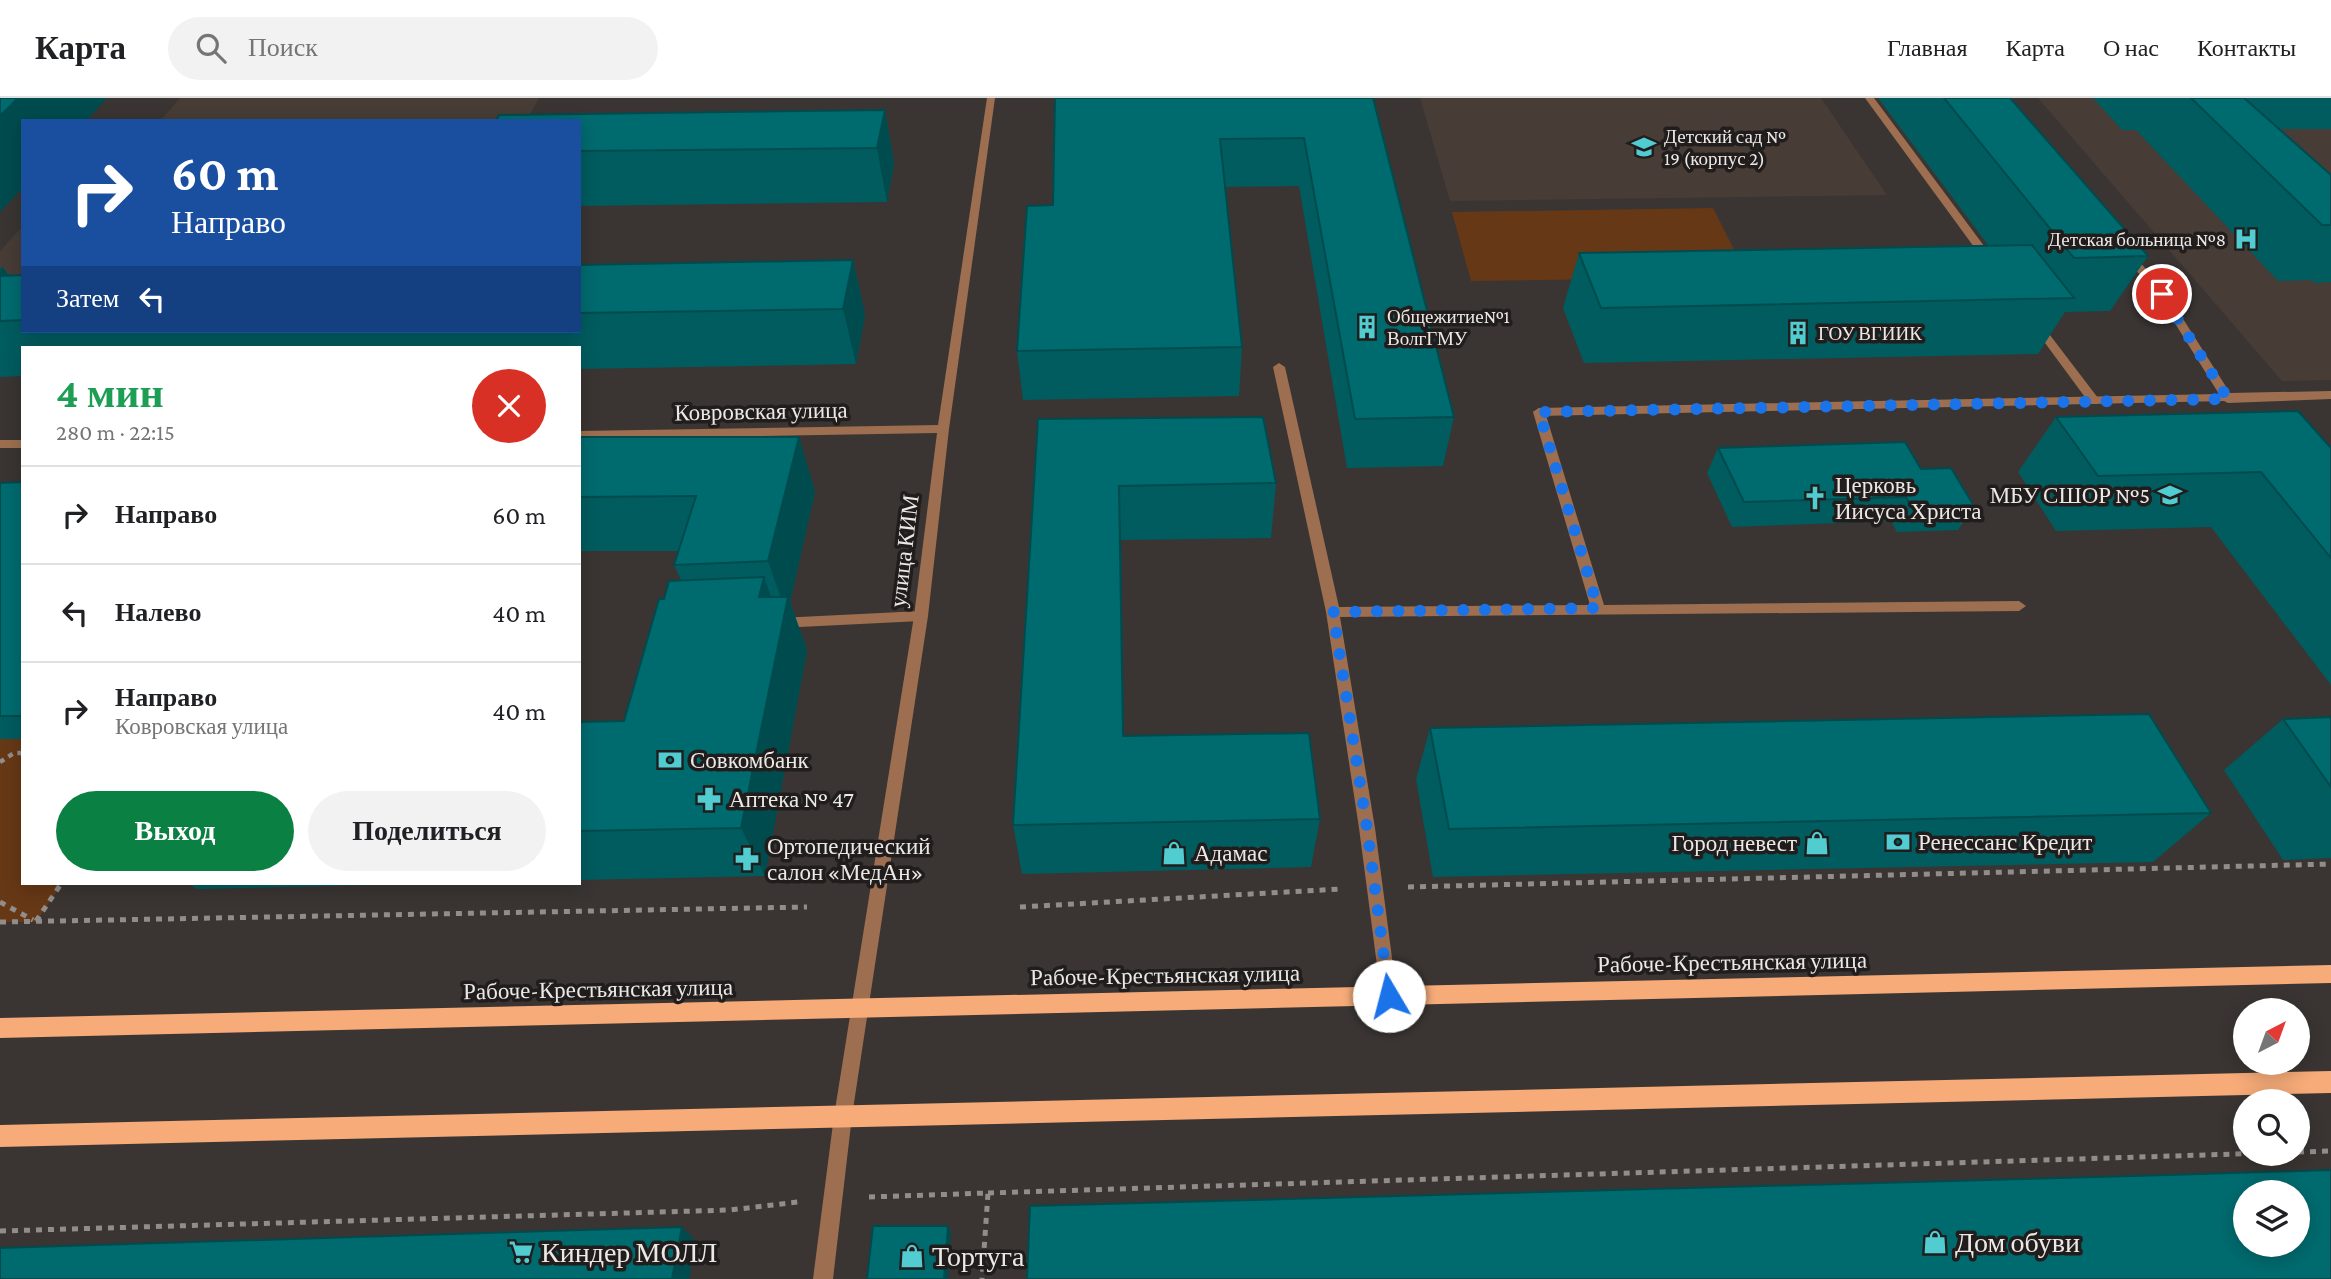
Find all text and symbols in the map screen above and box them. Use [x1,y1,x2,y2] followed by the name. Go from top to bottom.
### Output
[168,17,658,80] search box
[35,29,126,66] text: Карта
[192,29,230,67] icon: search
[248,33,318,62] text: Поиск
[1887,34,1968,61] text: Главная
[2006,34,2065,61] text: Карта
[2103,34,2159,61] text: О нас
[2197,34,2296,61] text: Контакты
[1664,126,1786,170] place label: Детский сад № 19 (корпус 2)
[1630,133,1658,161] school or university icon: Детский сад № 19 (корпус 2)
[171,146,278,201] text: 60 m
[56,147,147,238] icon: right
[171,204,286,240] text: Направо
[2232,225,2260,253] hospital icon: Детская больница №8
[2048,229,2226,250] place label: Детская больница №8
[2132,264,2192,324] pin
[2143,275,2181,313] icon: arrive
[133,280,171,318] icon: left
[56,284,119,313] text: Затем
[1387,306,1510,349] place label: Общежитие№1 ВолгГМУ
[1353,313,1381,341] building icon: Общежитие№1 ВолгГМУ
[1784,319,1812,347] building icon: ГОУ ВГИИК
[1818,323,1922,344] place label: ГОУ ВГИИК
[56,369,164,416] text: 4 мин
[472,369,546,443] button: close
[674,396,848,426] street label: Ковровская улица
[56,419,175,445] text: 280 m · 22:15
[1835,472,1982,524] place label: Церковь Иисуса Христа
[2156,481,2184,509] school or university icon: МБУ СШОР №5
[1990,482,2150,508] place label: МБУ СШОР №5
[1801,484,1829,512] church icon: Церковь Иисуса Христа
[884,493,924,609] street label: улица КИМ
[56,496,94,534] icon: right
[115,500,217,529] text: Направо
[492,501,546,530] text: 60 m
[56,594,94,632] icon: left
[115,598,201,627] text: Налево
[492,599,546,628] text: 40 m
[115,683,217,712] text: Направо
[56,692,94,730] icon: right
[492,697,546,726] text: 40 m
[115,713,288,739] text: Ковровская улица
[656,746,684,774] bank icon: Совкомбанк
[690,747,810,773] place label: Совкомбанк
[695,785,723,813] pharmacy icon: Аптека № 47
[729,786,854,812] place label: Аптека № 47
[56,791,294,871] button: Выход
[308,791,546,871] button: Поделиться
[1884,828,1912,856] bank icon: Ренессанс Кредит
[1803,829,1831,857] shop icon: Город невест
[1918,829,2092,855] place label: Ренессанс Кредит
[1672,830,1797,856] place label: Город невест
[767,833,931,885] place label: Ортопедический салон «МедАн»
[1160,839,1188,867] shop icon: Адамас
[1194,840,1267,866] place label: Адамас
[733,845,761,873] pharmacy icon: Ортопедический салон «МедАн»
[1597,947,1867,977] street label: Рабоче-Крестьянская улица
[1352,959,1426,1033] position arrow
[1030,960,1300,990] street label: Рабоче-Крестьянская улица
[463,974,733,1004] street label: Рабоче-Крестьянская улица
[2233,998,2310,1074] north arrow
[2233,998,2310,1257] map controls
[2233,1089,2310,1166] button: search
[2233,1180,2310,1257] button: layers
[1955,1227,2080,1258] place label: Дом обуви
[1921,1228,1949,1256] shop icon: Дом обуви
[541,1237,717,1268] place label: Киндер МОЛЛ
[507,1238,535,1266] supermarket icon: Киндер МОЛЛ
[932,1241,1025,1272] place label: Тортуга
[898,1242,926,1270] shop icon: Тортуга

